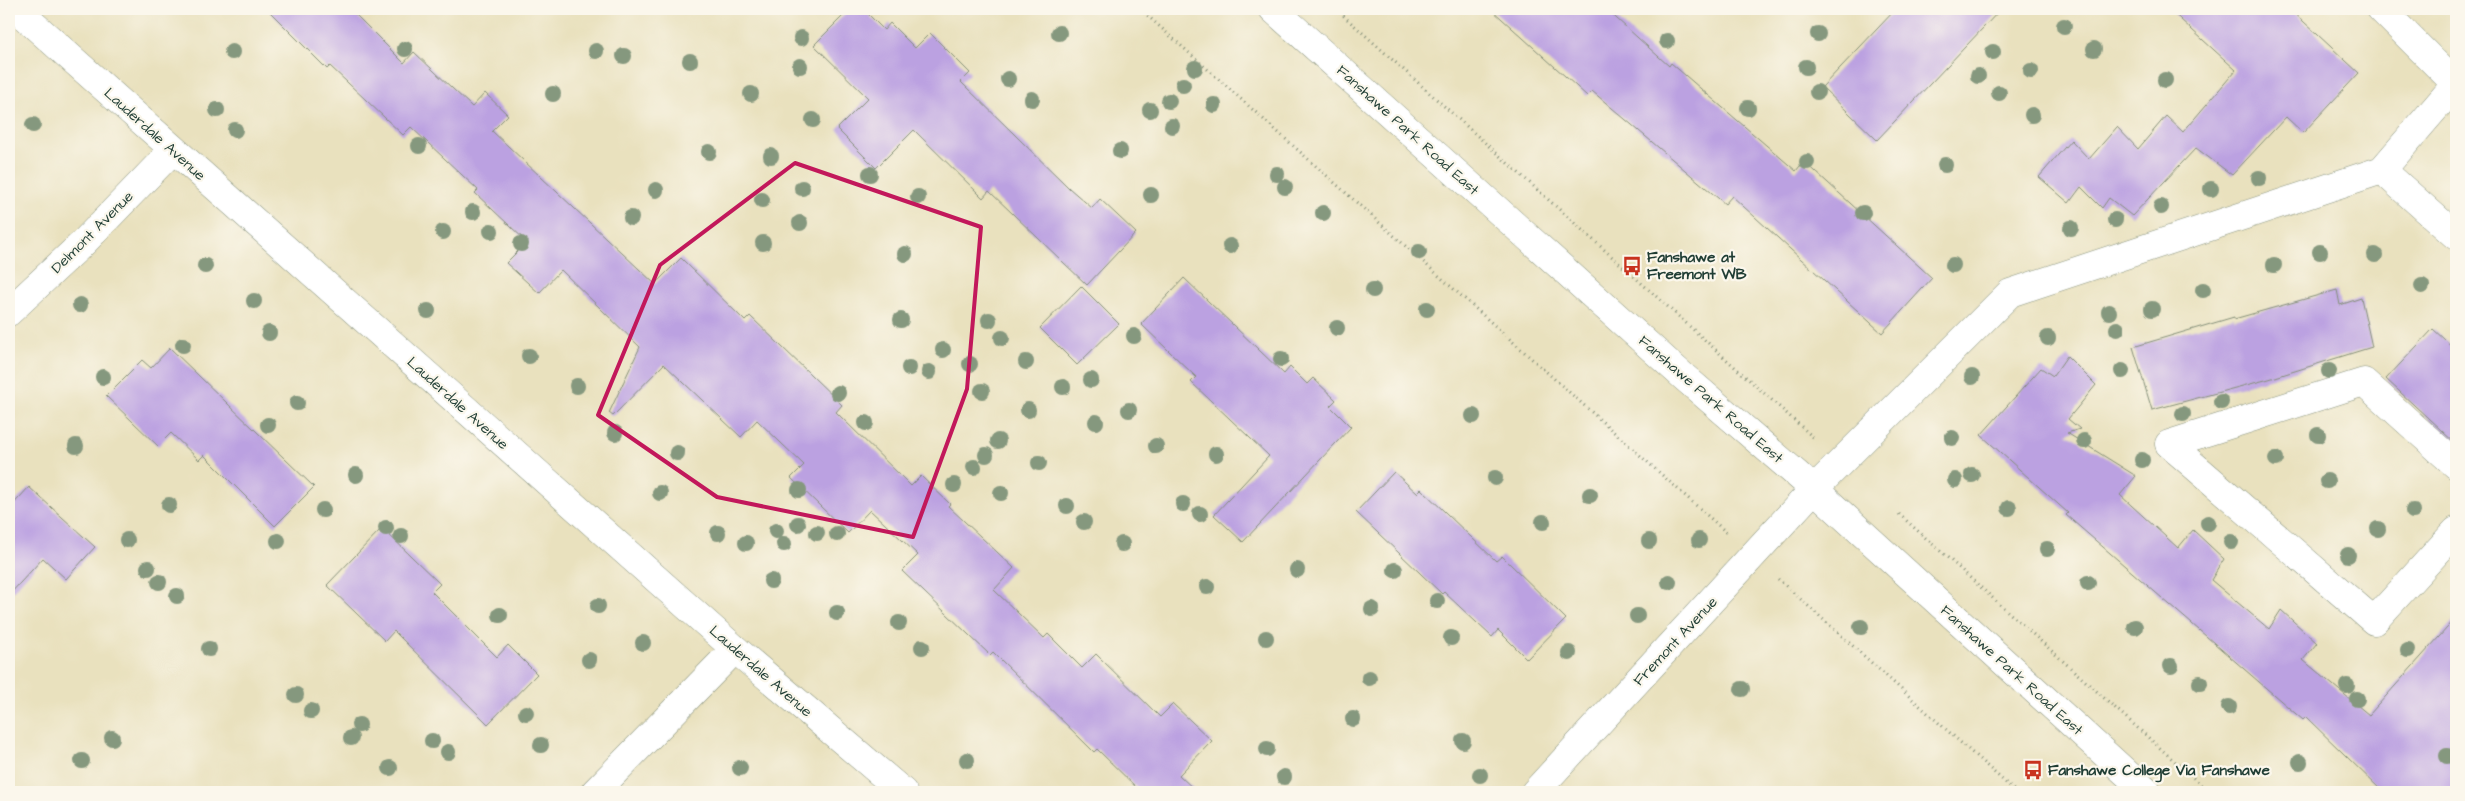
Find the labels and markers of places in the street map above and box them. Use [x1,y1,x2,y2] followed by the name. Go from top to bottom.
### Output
[1647,247,1747,285] place label: Fanshawe at Freemont WB
[1621,255,1643,277] bus stop icon: Fanshawe at Freemont WB
[2022,759,2044,781] bus stop icon: Fanshawe College Via Fanshawe
[2048,760,2270,783] place label: Fanshawe College Via Fanshawe

